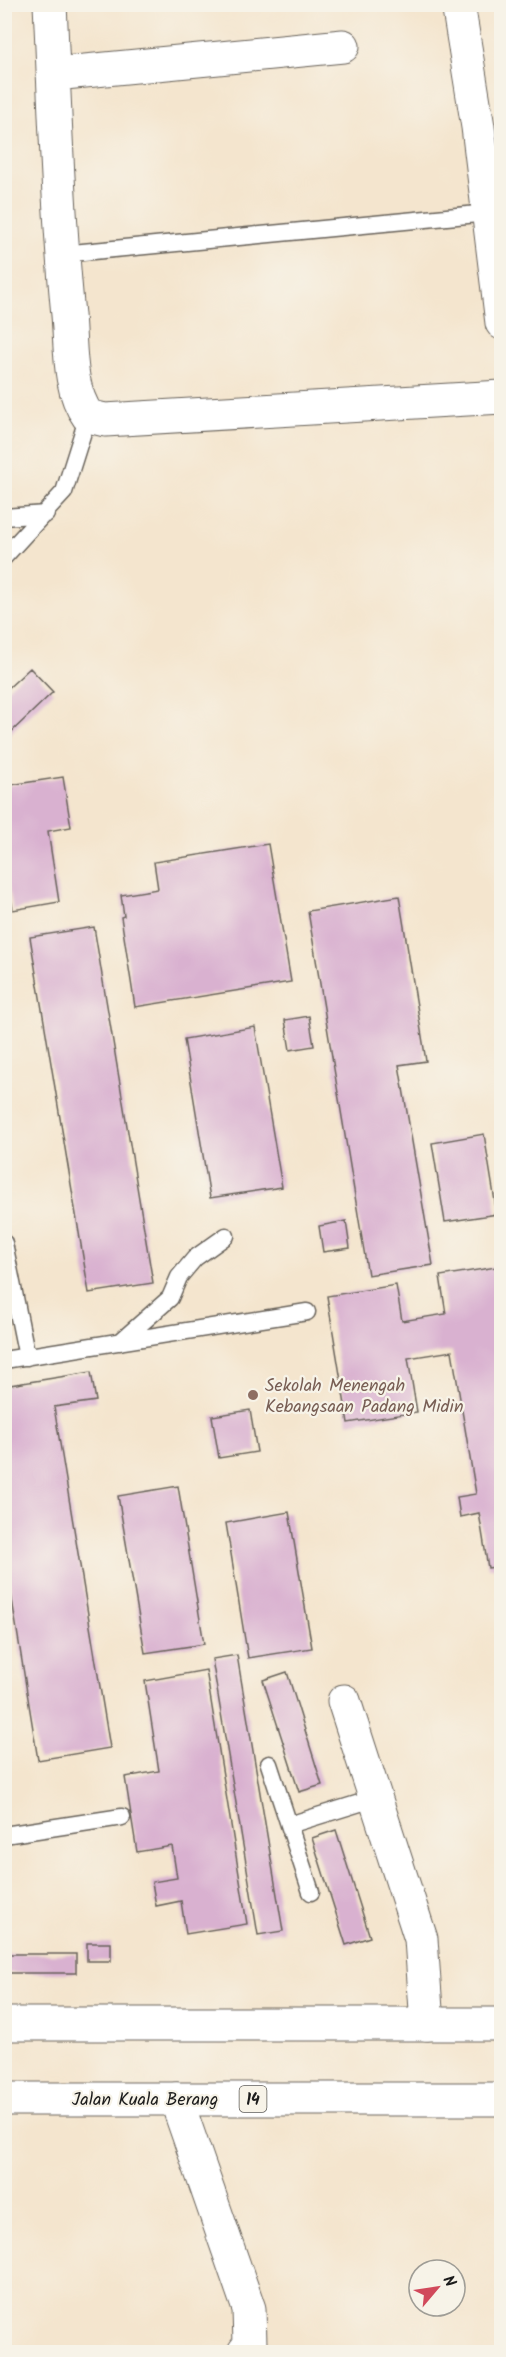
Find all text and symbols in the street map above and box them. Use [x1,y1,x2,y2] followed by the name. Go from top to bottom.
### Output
[265,1372,464,1422] place label: Sekolah Menengah Kebangsaan Padang Midin
[246,1388,260,1402] marker: Sekolah Menengah Kebangsaan Padang Midin
[72,2086,218,2115] street label: Jalan Kuala Berang
[240,2086,266,2112] road number: 14
[407,2258,467,2318] north arrow
[435,2271,462,2292] text: N

